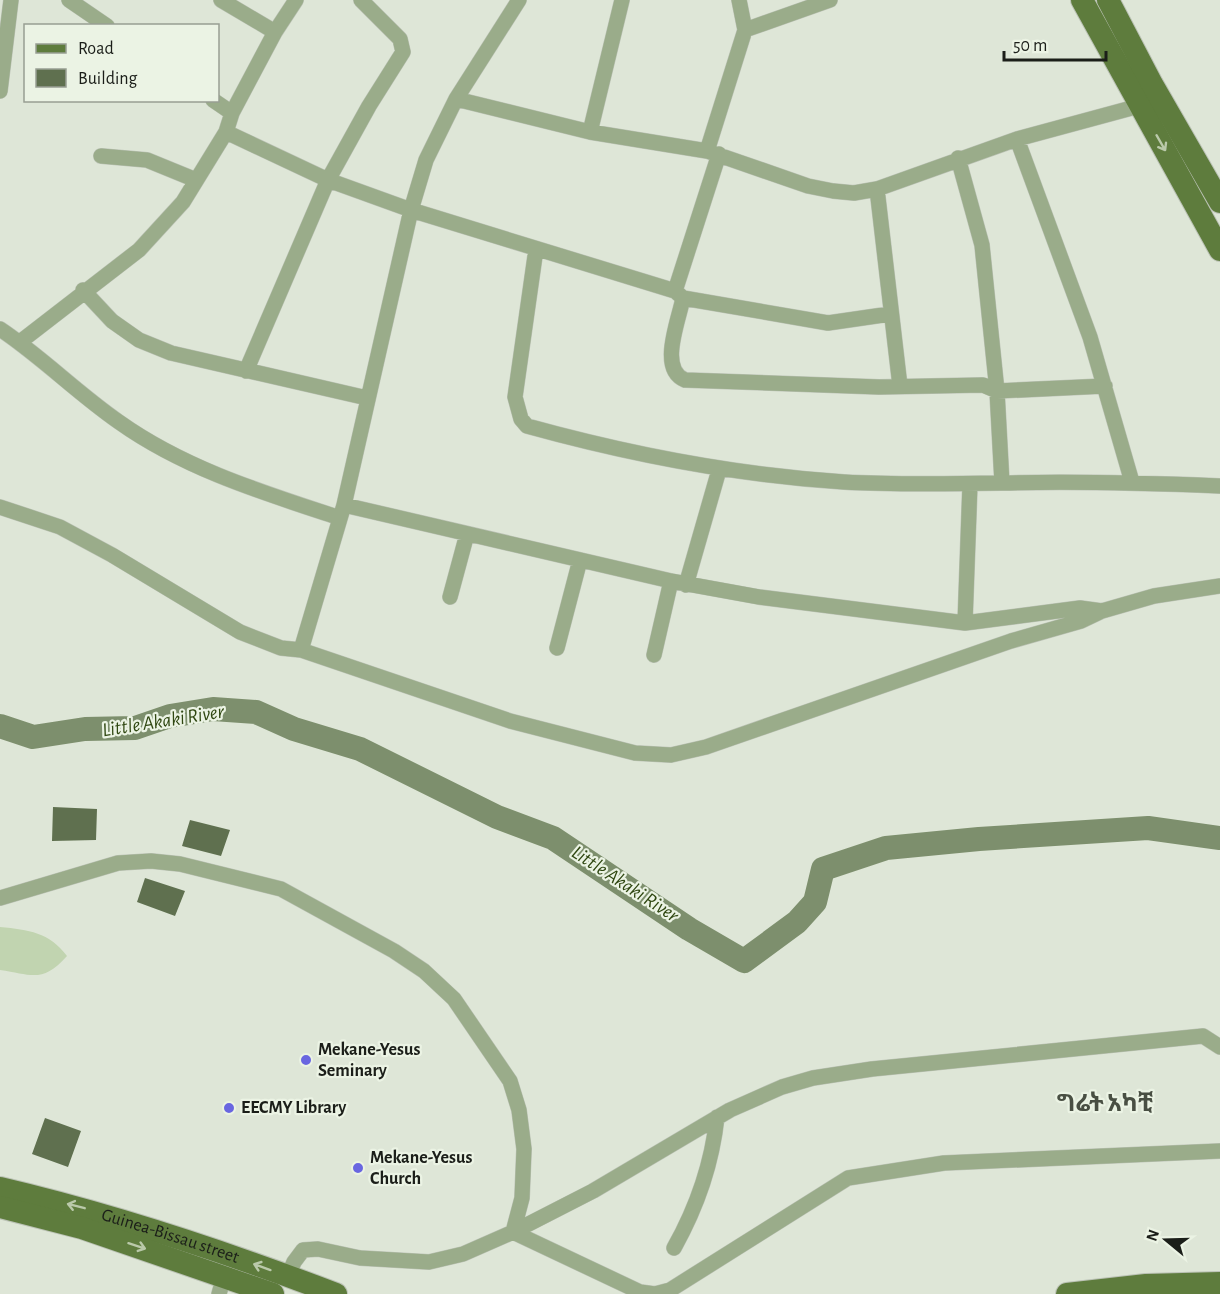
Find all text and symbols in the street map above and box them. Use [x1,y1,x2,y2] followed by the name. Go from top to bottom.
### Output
[24,24,219,102] legend
[1004,24,1106,62] scale bar
[1013,37,1047,55] text: 50 m
[78,40,114,58] text: Road
[78,70,138,88] text: Building
[1155,134,1167,151] one-way arrow
[101,701,226,740] water label: Little Akaki River
[568,842,682,926] water label: Little Akaki River
[318,1041,420,1080] place label: Mekane-Yesus Seminary
[299,1053,313,1067] marker: Mekane-Yesus Seminary
[1057,1091,1153,1116] district label: ግሬት አካቺ
[241,1099,347,1117] place label: EECMY Library
[222,1101,236,1115] marker: EECMY Library
[370,1149,472,1188] place label: Mekane-Yesus Church
[351,1161,365,1175] marker: Mekane-Yesus Church
[67,1200,86,1211] one-way arrow
[99,1206,242,1267] street label: Guinea-Bissau street
[1136,1210,1196,1270] north arrow
[1143,1228,1162,1243] text: N
[127,1241,146,1252] one-way arrow
[253,1260,272,1271] one-way arrow

